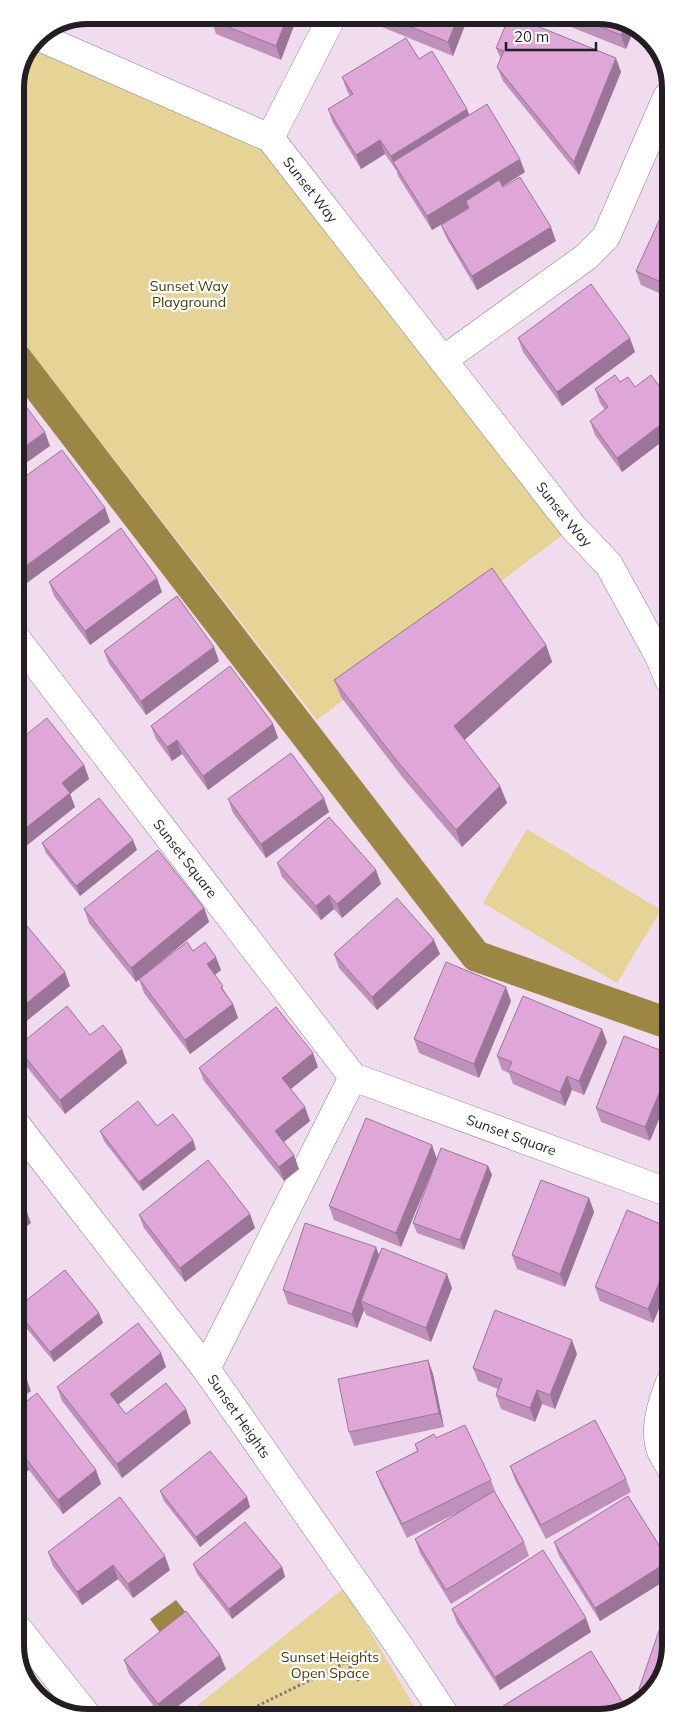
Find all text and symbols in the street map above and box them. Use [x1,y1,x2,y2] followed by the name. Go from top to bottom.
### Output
[506,20,596,52] scale bar
[514,27,549,46] text: 20 m
[279,153,342,227] street label: Sunset Way
[150,277,229,311] park label: Sunset Way Playground
[532,478,596,551] street label: Sunset Way
[149,816,221,901] street label: Sunset Square
[464,1110,559,1160] street label: Sunset Square
[203,1371,275,1462] street label: Sunset Heights
[281,1648,379,1682] park label: Sunset Heights Open Space

